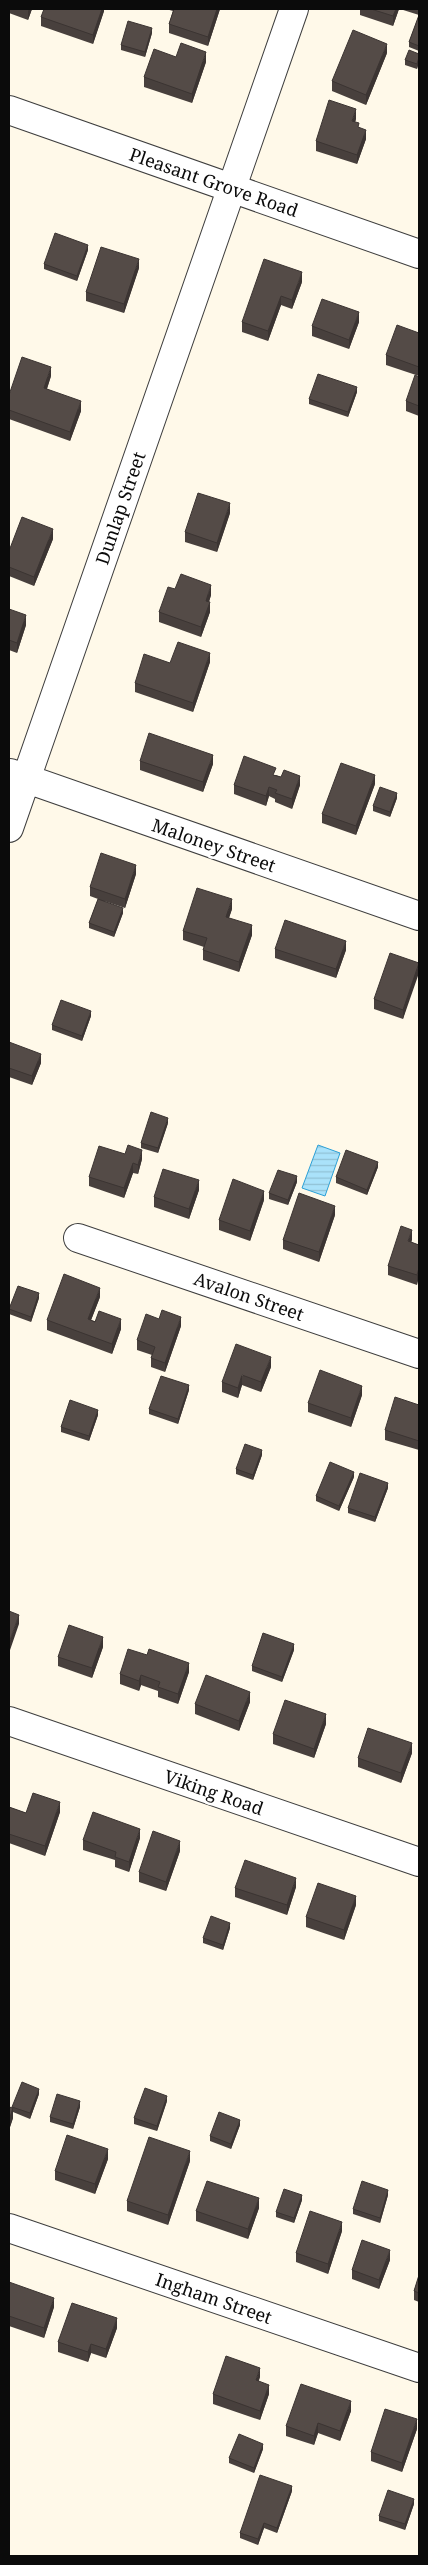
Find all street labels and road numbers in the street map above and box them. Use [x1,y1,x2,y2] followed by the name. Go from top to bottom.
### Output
[126,142,302,222] street label: Pleasant Grove Road
[89,448,151,568] street label: Dunlap Street
[149,813,279,877] street label: Maloney Street
[191,1266,307,1326] street label: Avalon Street
[161,1764,267,1820] street label: Viking Road
[153,2267,275,2329] street label: Ingham Street

